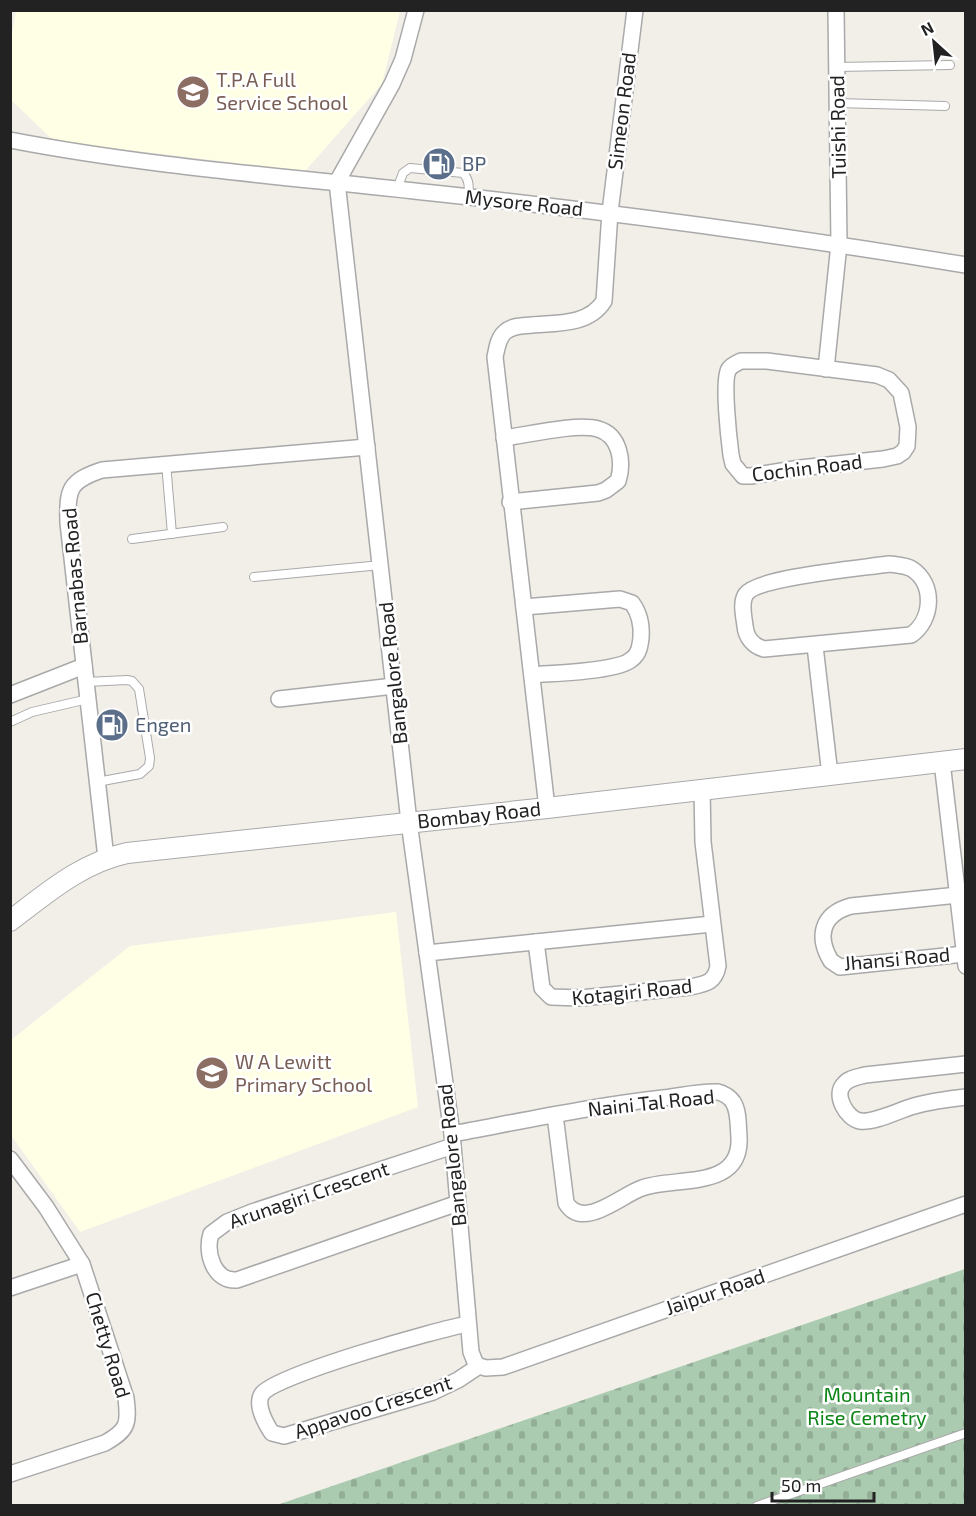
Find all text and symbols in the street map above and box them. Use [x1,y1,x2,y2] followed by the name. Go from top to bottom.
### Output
[904,12,964,72] north arrow
[917,17,936,39] text: N
[602,51,640,171] street label: Simeon Road
[216,67,348,114] place label: T.P.A Full Service School
[175,74,211,110] school or university icon: T.P.A Full Service School
[824,75,850,179] street label: Tuishi Road
[421,146,457,182] fuel station icon: BP
[462,151,486,175] place label: BP
[464,184,584,220] street label: Mysore Road
[750,448,864,486] street label: Cochin Road
[56,507,92,645] street label: Barnabas Road
[373,601,411,746] street label: Bangalore Road
[94,707,130,743] fuel station icon: Engen
[135,712,191,736] place label: Engen
[416,796,542,832] street label: Bombay Road
[843,941,951,975] street label: Jhansi Road
[570,973,693,1009] street label: Kotagiri Road
[235,1049,372,1096] place label: W A Lewitt Primary School
[194,1055,230,1091] school or university icon: W A Lewitt Primary School
[432,1083,470,1228] street label: Bangalore Road
[586,1083,715,1121] street label: Naini Tal Road
[225,1155,392,1233] street label: Arunagiri Crescent
[662,1263,768,1319] street label: Jaipur Road
[81,1289,136,1401] street label: Chetty Road
[291,1369,455,1443] street label: Appavoo Crescent
[807,1382,927,1429] park label: Mountain Rise Cemetry
[772,1465,874,1503] scale bar
[781,1474,821,1496] text: 50 m

